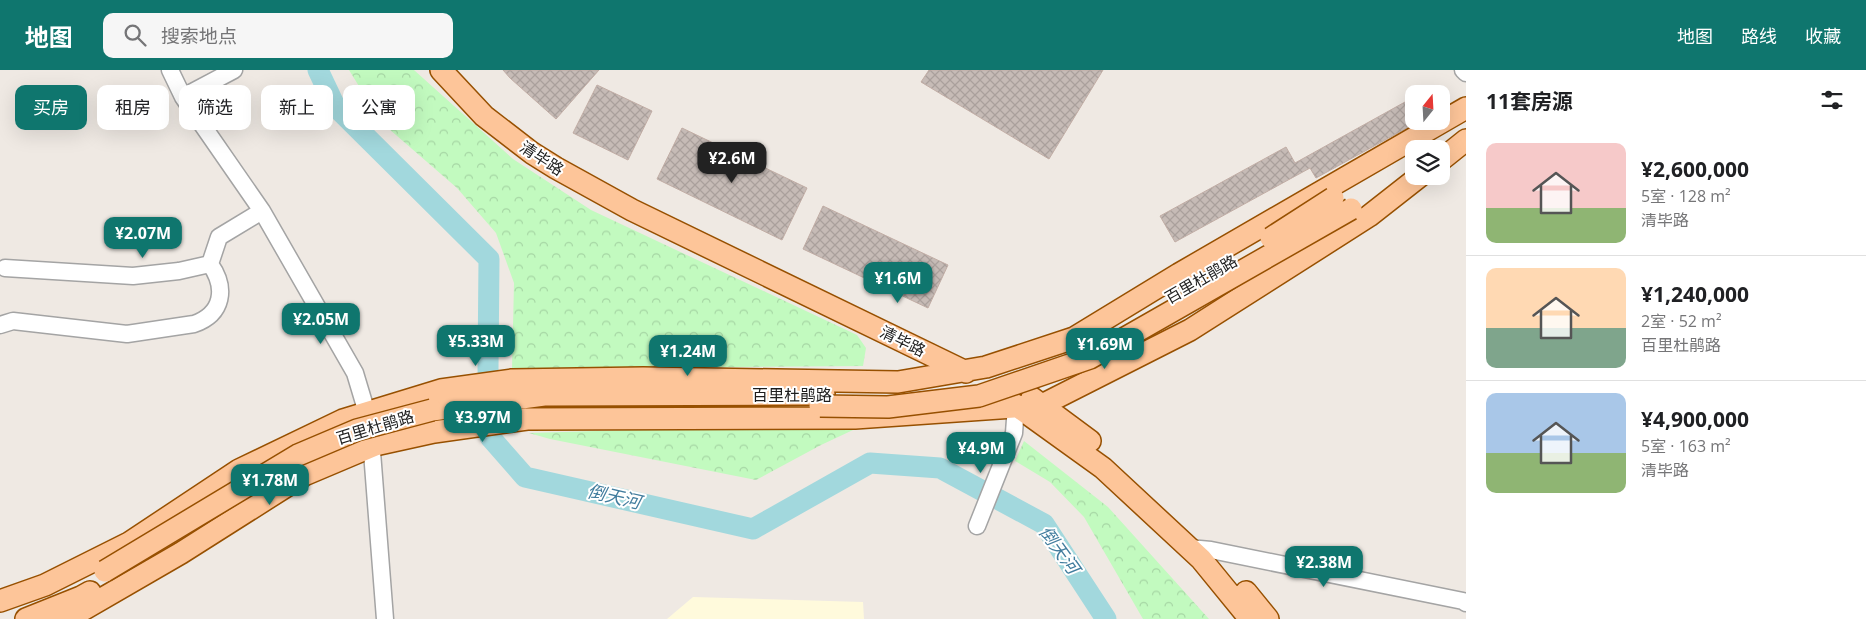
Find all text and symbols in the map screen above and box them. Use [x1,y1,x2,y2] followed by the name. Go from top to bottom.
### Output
[103,13,453,58] search box
[25,20,73,53] text: 地图
[121,21,149,49] icon: search
[161,23,237,49] text: 搜索地点
[1677,24,1713,48] text: 地图
[1741,24,1777,48] text: 路线
[1805,24,1841,48] text: 收藏
[15,85,87,130] chip: 买房
[97,85,169,130] chip: 租房
[179,85,251,130] chip: 筛选
[261,85,333,130] chip: 新上
[343,85,415,130] chip: 公寓
[1405,85,1450,130] north arrow
[1405,85,1450,185] map controls
[1818,86,1846,114] icon: filters
[1486,87,1573,115] text: 11套房源
[516,136,568,180] street label: 清毕路
[1405,140,1450,185] button: layers
[697,142,767,184] pin: ¥2.6M
[708,147,756,169] text: ¥2.6M
[1641,155,1749,183] text: ¥2,600,000
[1526,163,1586,223] icon: home
[1641,185,1731,207] text: 5室 · 128 m²
[1641,209,1689,231] text: 清毕路
[102,216,184,259] pin: ¥2.07M
[115,222,171,244] text: ¥2.07M
[1161,249,1241,309] street label: 百里杜鹃路
[863,262,933,304] pin: ¥1.6M
[874,267,922,289] text: ¥1.6M
[1641,280,1749,308] text: ¥1,240,000
[1526,288,1586,348] icon: home
[280,302,362,345] pin: ¥2.05M
[293,308,349,330] text: ¥2.05M
[1641,310,1722,332] text: 2室 · 52 m²
[877,321,929,361] street label: 清毕路
[435,324,517,367] pin: ¥5.33M
[1064,328,1146,370] pin: ¥1.69M
[448,330,504,352] text: ¥5.33M
[1077,333,1133,355] text: ¥1.69M
[647,334,729,377] pin: ¥1.24M
[1641,334,1721,356] text: 百里杜鹃路
[660,340,716,362] text: ¥1.24M
[752,384,832,406] street label: 百里杜鹃路
[442,400,524,443] pin: ¥3.97M
[334,405,416,449] street label: 百里杜鹃路
[1641,405,1749,433] text: ¥4,900,000
[455,406,511,428] text: ¥3.97M
[1526,413,1586,473] icon: home
[946,432,1016,474] pin: ¥4.9M
[1641,435,1731,457] text: 5室 · 163 m²
[957,437,1005,459] text: ¥4.9M
[1641,459,1689,481] text: 清毕路
[229,464,311,506] pin: ¥1.78M
[242,469,298,491] text: ¥1.78M
[585,478,646,514] water label: 倒天河
[1034,521,1087,581] water label: 倒天河
[1283,546,1365,588] pin: ¥2.38M
[1296,551,1352,573] text: ¥2.38M

